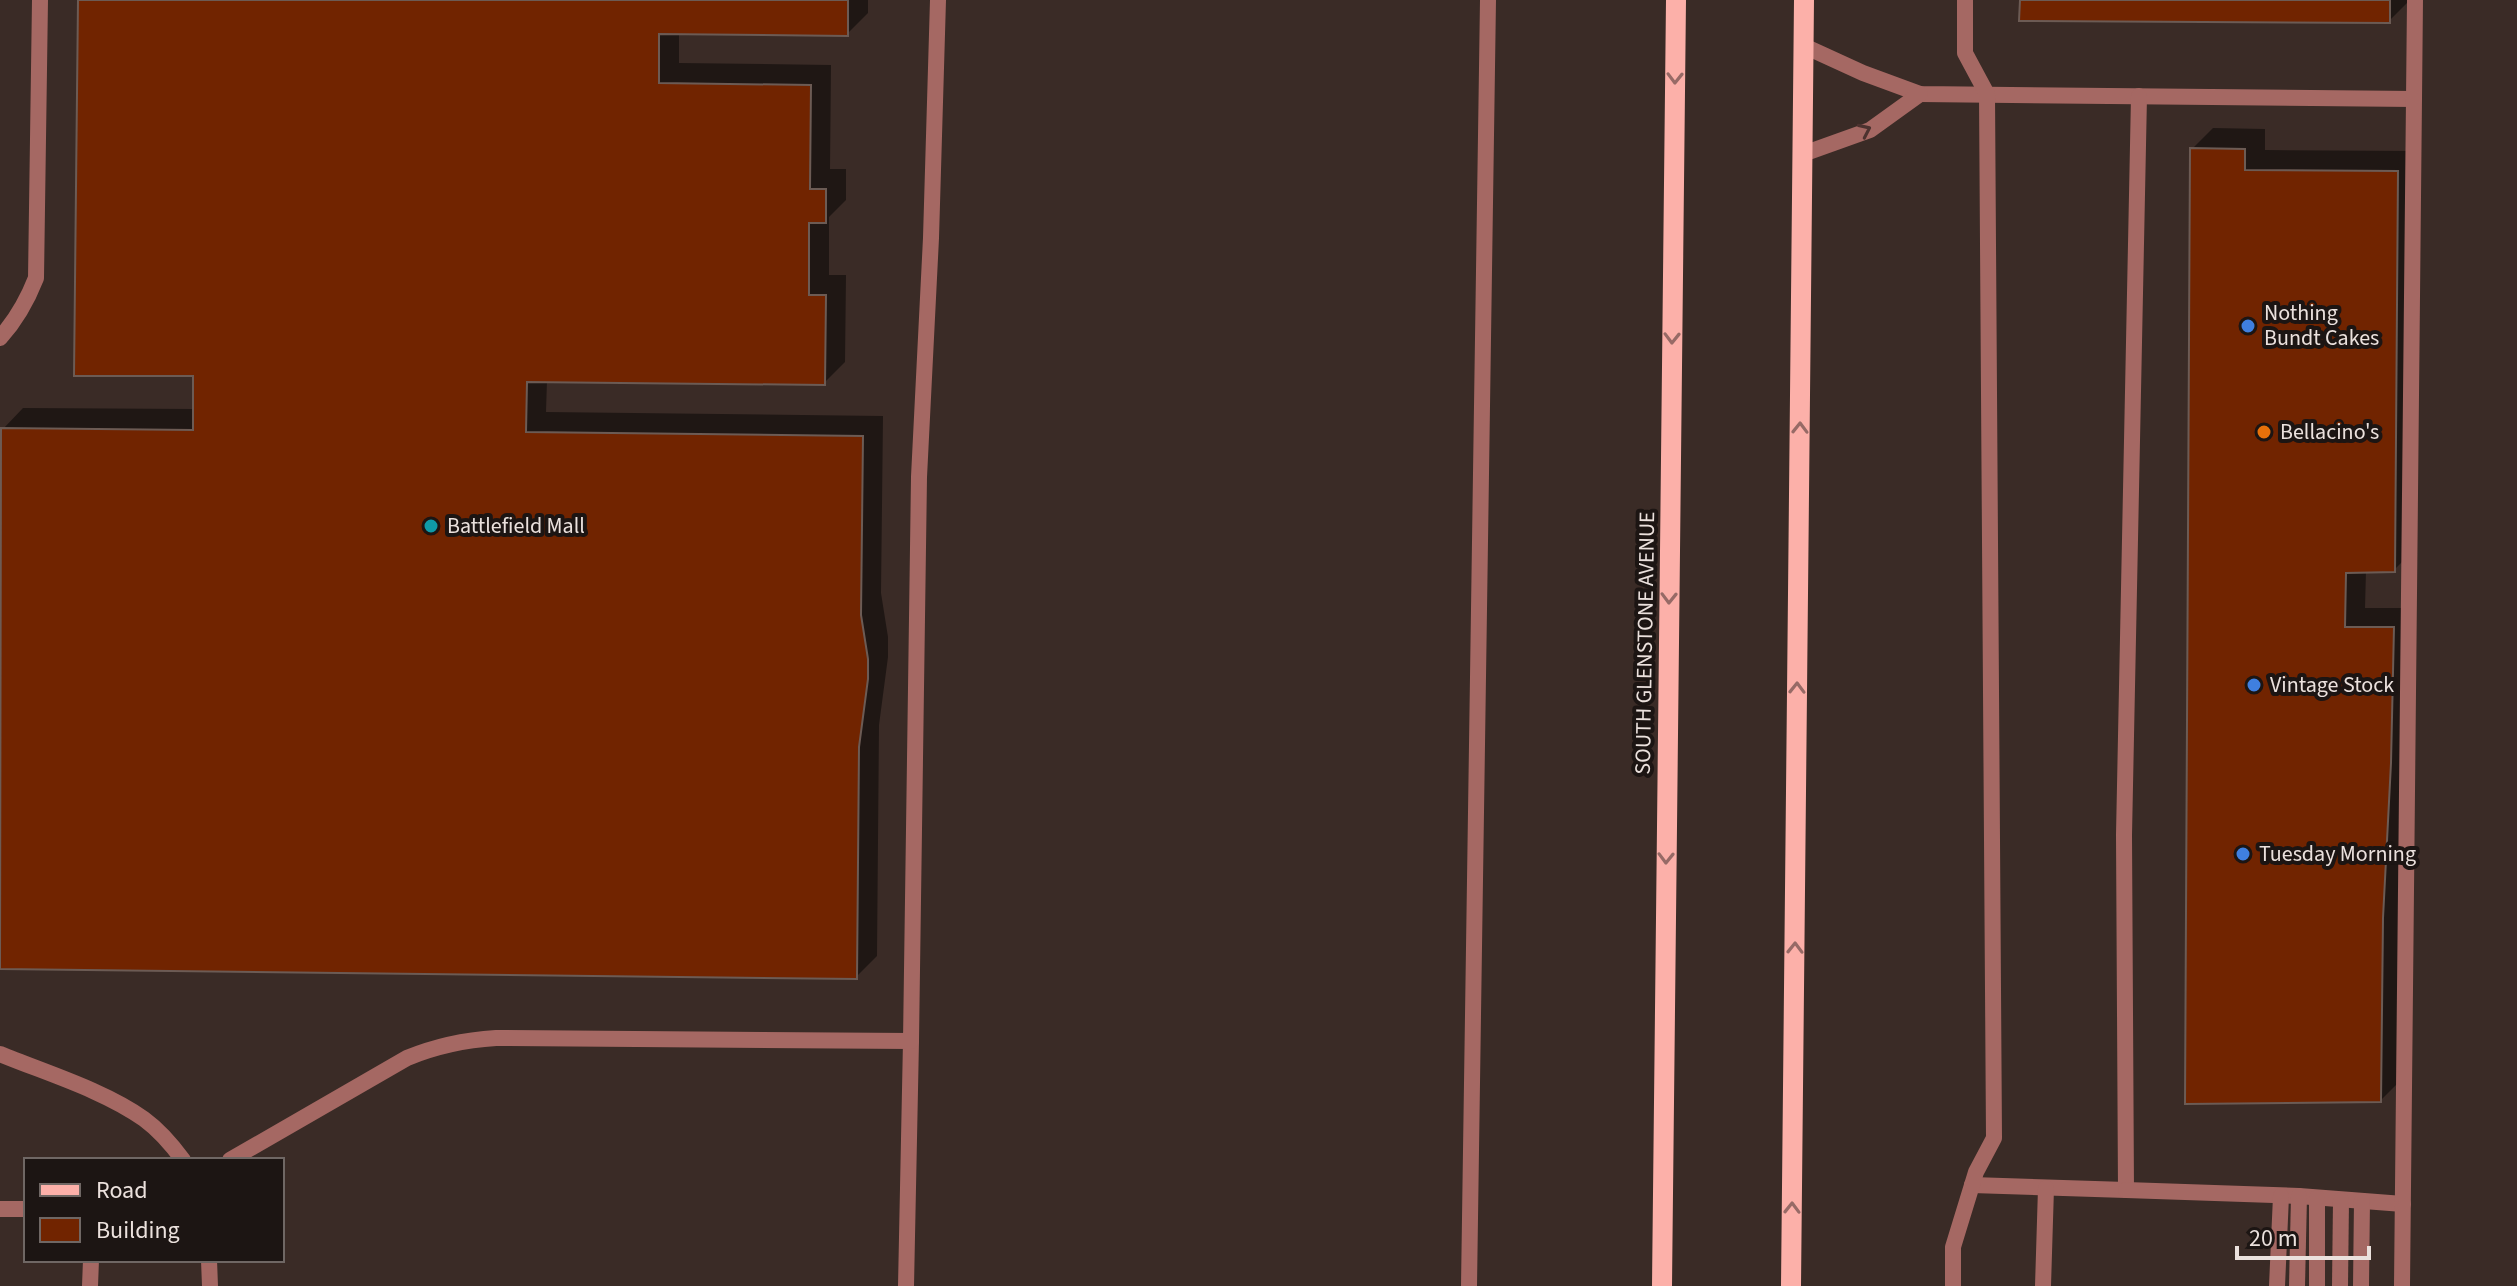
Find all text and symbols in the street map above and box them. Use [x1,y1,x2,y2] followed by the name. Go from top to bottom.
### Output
[1666,72,1684,85] one-way arrow
[1856,124,1871,140] one-way arrow
[2264,297,2379,354] place label: Nothing Bundt Cakes
[2239,317,2257,335] marker: Nothing Bundt Cakes
[1663,332,1681,345] one-way arrow
[2280,416,2379,448] place label: Bellacino's
[1791,421,1809,434] one-way arrow
[2255,423,2273,441] marker: Bellacino's
[447,510,585,542] place label: Battlefield Mall
[1627,511,1663,775] street label: SOUTH GLENSTONE AVENUE
[422,517,440,535] marker: Battlefield Mall
[1660,592,1678,605] one-way arrow
[2270,669,2394,701] place label: Vintage Stock
[2245,676,2263,694] marker: Vintage Stock
[1788,681,1806,694] one-way arrow
[2259,838,2416,870] place label: Tuesday Morning
[2234,845,2252,863] marker: Tuesday Morning
[1658,852,1675,865] one-way arrow
[1786,941,1804,954] one-way arrow
[24,1158,284,1262] legend
[96,1173,148,1208] text: Road
[1783,1201,1801,1214] one-way arrow
[2237,1210,2369,1260] scale bar
[96,1213,180,1248] text: Building
[2249,1221,2298,1256] text: 20 m

